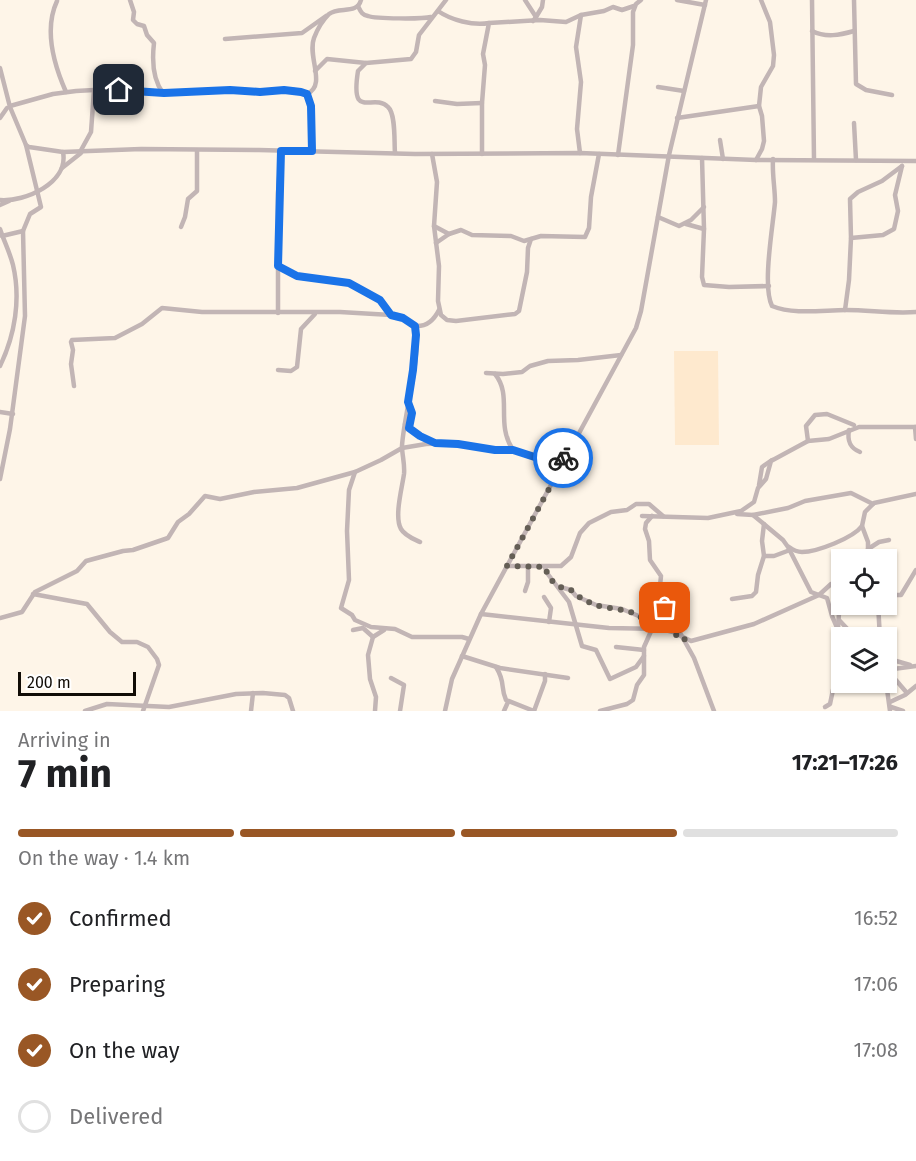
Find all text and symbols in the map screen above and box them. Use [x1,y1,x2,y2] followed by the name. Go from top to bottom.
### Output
[93,64,144,115] pin
[102,73,135,106] icon: home
[533,428,593,488] courier
[547,442,580,475] icon: bike
[831,549,897,693] map controls
[831,549,897,615] button: locate
[639,582,690,633] pin
[648,591,681,624] icon: bag
[831,627,897,693] button: layers
[18,669,136,696] scale bar
[27,673,71,692] text: 200 m
[18,728,111,752] text: Arriving in
[792,749,898,776] text: 17:21–17:26
[18,751,112,797] text: 7 min
[18,846,190,870] text: On the way · 1.4 km
[18,902,51,935] icon: check
[69,905,172,932] text: Confirmed
[854,906,898,930] text: 16:52
[18,968,51,1001] icon: check
[69,971,165,998] text: Preparing
[854,972,898,996] text: 17:06
[18,1034,51,1067] icon: check
[69,1037,180,1064] text: On the way
[853,1038,898,1062] text: 17:08
[69,1103,164,1130] text: Delivered

